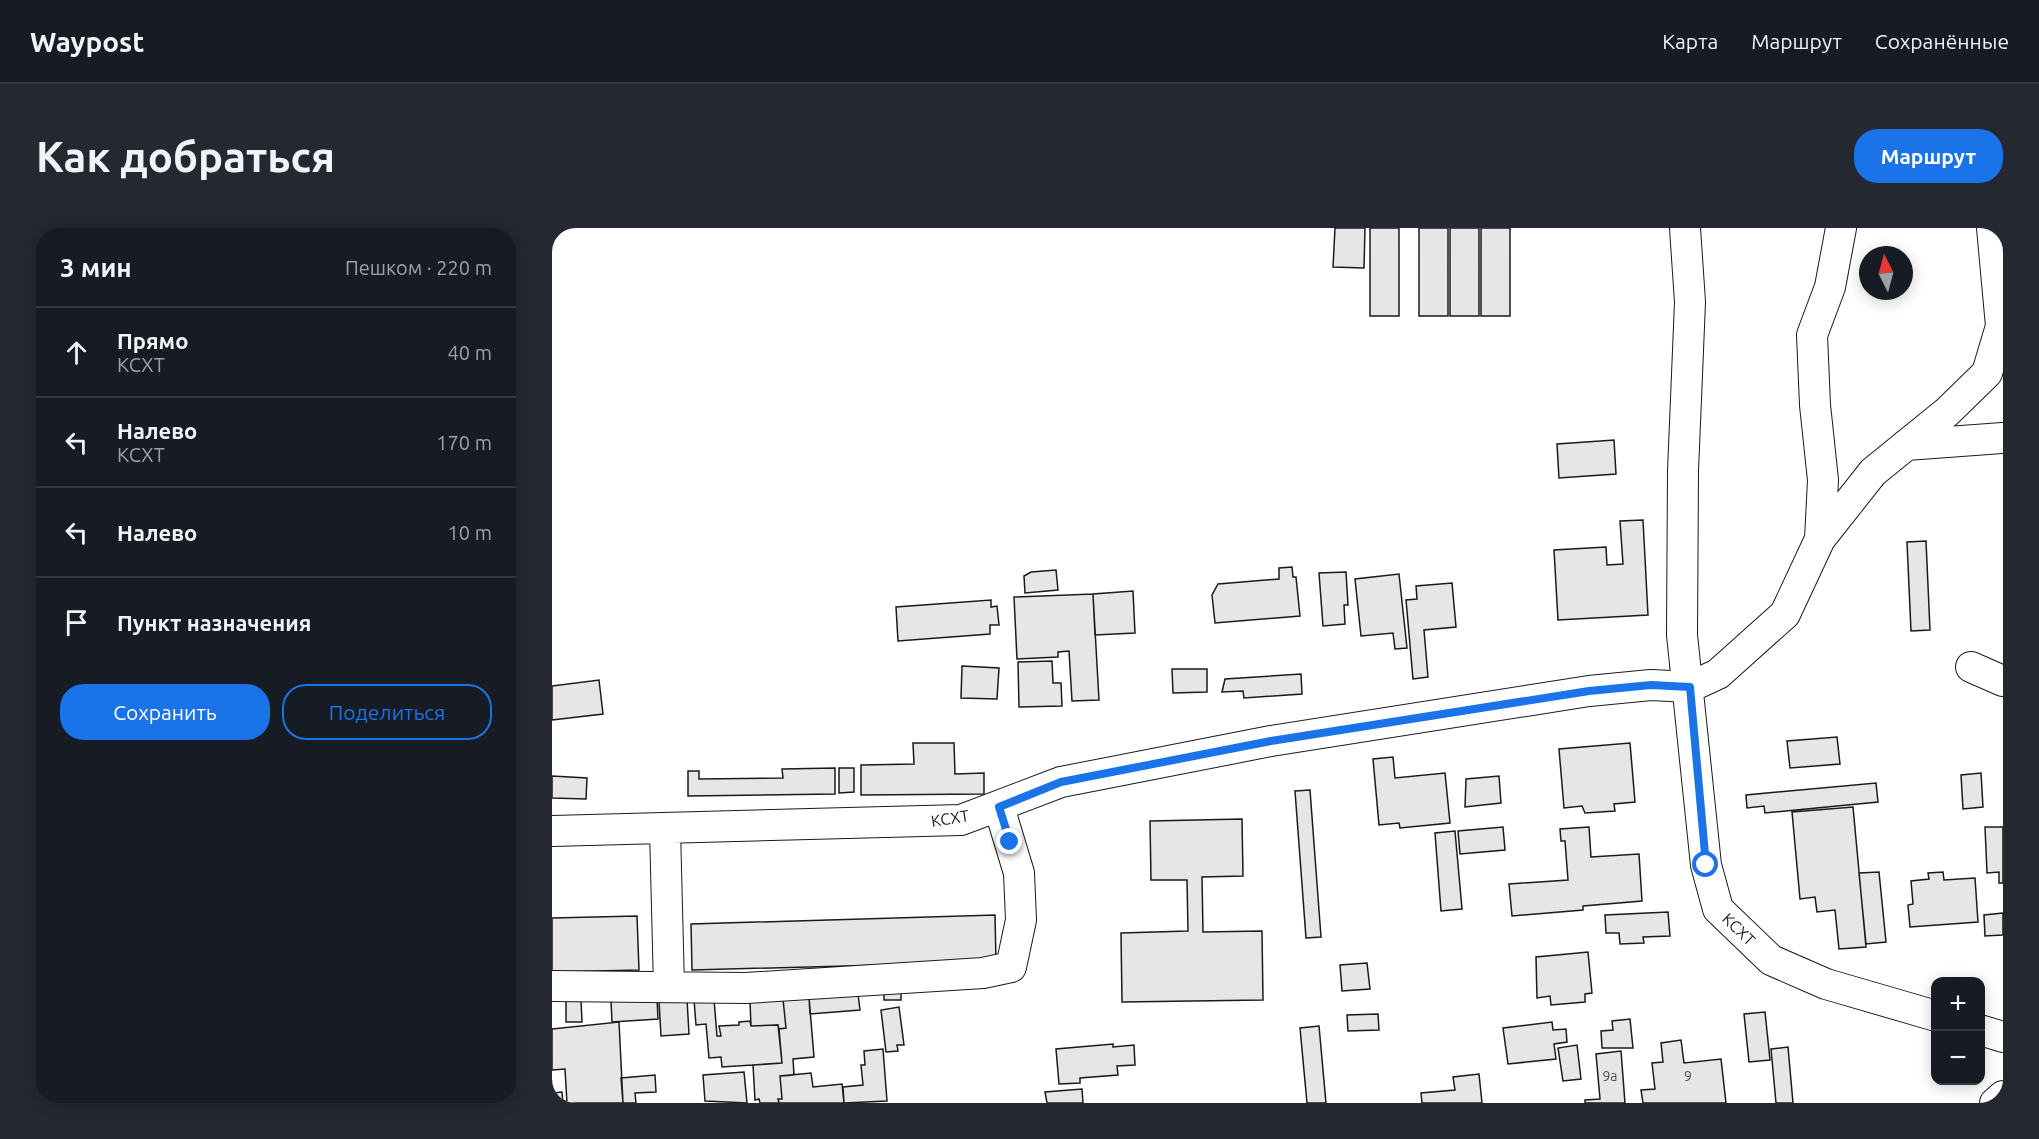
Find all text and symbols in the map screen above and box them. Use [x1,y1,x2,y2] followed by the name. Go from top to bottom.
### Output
[30,26,144,57] text: Waypost
[1662,29,1718,53] text: Карта
[1751,29,1842,53] text: Маршрут
[1875,29,2009,53] text: Сохранённые
[1854,129,2003,183] button: Маршрут
[36,133,335,180] text: Как добраться
[1859,246,1913,300] north arrow
[60,253,132,282] text: 3 мин
[345,256,492,279] text: Пешком · 220 m
[117,328,188,353] text: Прямо
[60,336,93,369] icon: ahead
[448,341,492,364] text: 40 m
[117,353,165,376] text: КСХТ
[117,418,197,443] text: Налево
[60,426,93,459] icon: left
[436,431,492,454] text: 170 m
[117,443,165,466] text: КСХТ
[60,516,93,549] icon: left
[117,520,197,545] text: Налево
[448,521,492,544] text: 10 m
[60,606,93,639] icon: arrive
[117,610,311,635] text: Пункт назначения
[60,684,270,740] button: Сохранить
[282,684,492,740] button: Поделиться
[930,806,970,830] street label: КСХТ
[996,828,1022,854] route end
[1692,851,1718,877] route start
[1719,909,1759,949] street label: КСХТ
[1931,977,1985,1085] map controls
[1931,977,1985,1031] button: +
[1931,1031,1985,1085] button: −
[1602,1068,1618,1084] house number: 9а
[1684,1068,1692,1084] house number: 9

